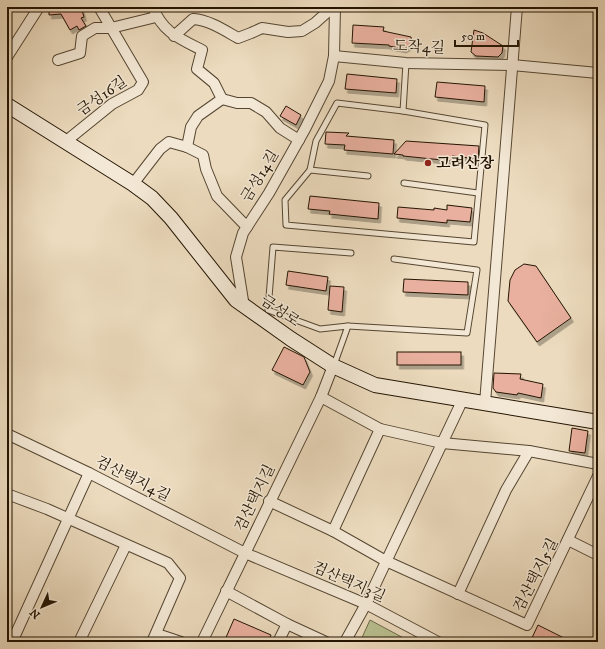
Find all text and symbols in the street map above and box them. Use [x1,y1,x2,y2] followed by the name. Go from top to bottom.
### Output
[455,22,518,48] scale bar
[461,29,485,44] text: 50 m
[392,36,446,58] street label: 도작4길
[73,72,131,120] street label: 금성16길
[237,146,283,206] street label: 금성14길
[436,154,494,173] place label: 고려산장
[423,158,433,168] marker: 고려산장
[257,291,304,331] street label: 금성로
[93,452,173,506] street label: 검산택지4길
[231,461,279,535] street label: 검산택지길
[509,535,563,615] street label: 검산택지5길
[309,557,389,607] street label: 검산택지3길
[22,587,62,627] north arrow
[27,605,44,621] text: N

